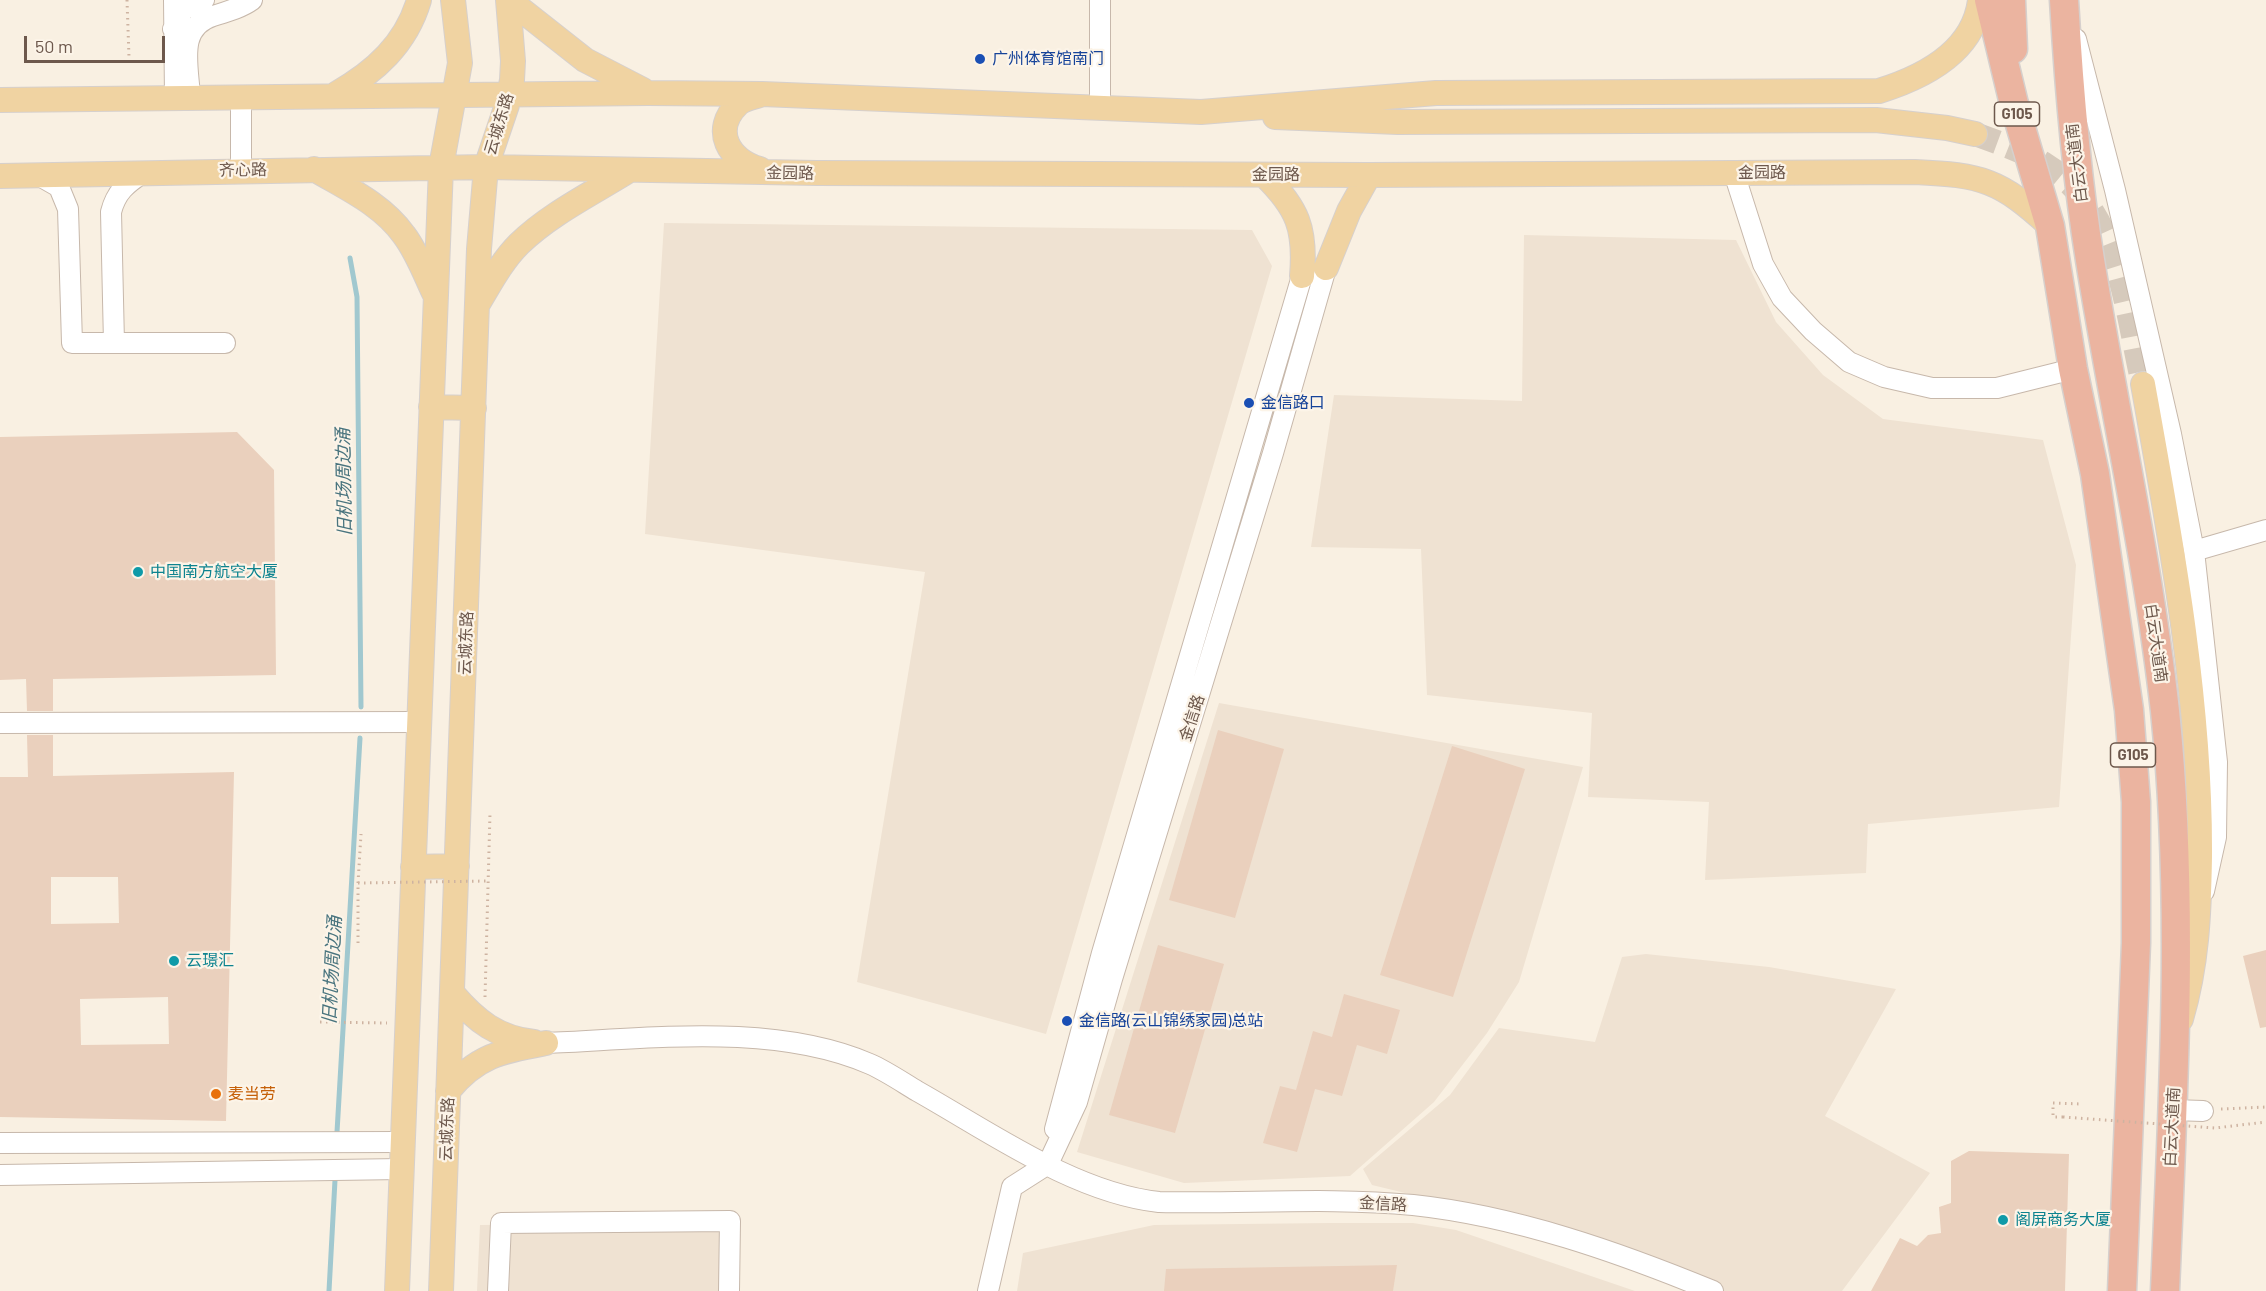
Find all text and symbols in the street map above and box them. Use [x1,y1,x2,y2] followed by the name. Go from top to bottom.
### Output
[27,24,168,62] scale bar
[35,35,73,57] text: 50 m
[992,49,1104,69] place label: 广州体育馆南门
[973,52,987,66] marker: 广州体育馆南门
[480,91,518,157] street label: 云城东路
[1994,102,2040,126] road number: G105
[2063,122,2091,204] street label: 白云大道南
[219,160,267,180] street label: 齐心路
[766,163,814,183] street label: 金园路
[1738,163,1786,183] street label: 金园路
[1252,165,1300,185] street label: 金园路
[1261,393,1325,413] place label: 金信路口
[1242,396,1256,410] marker: 金信路口
[332,428,356,536] water label: 旧机场周边涌
[150,562,278,582] place label: 中国南方航空大厦
[131,565,145,579] marker: 中国南方航空大厦
[2141,602,2171,684] street label: 白云大道南
[455,611,477,675] street label: 云城东路
[1175,692,1209,744] street label: 金信路
[2110,743,2156,767] road number: G105
[318,916,346,1024] water label: 旧机场周边涌
[186,951,234,971] place label: 云璟汇
[167,954,181,968] marker: 云璟汇
[1079,1011,1263,1031] place label: 金信路(云山锦绣家园)总站
[1060,1014,1074,1028] marker: 金信路(云山锦绣家园)总站
[228,1084,276,1104] place label: 麦当劳
[209,1087,223,1101] marker: 麦当劳
[2160,1087,2184,1167] street label: 白云大道南
[436,1097,458,1161] street label: 云城东路
[1359,1193,1407,1215] street label: 金信路
[2015,1210,2111,1230] place label: 阁屏商务大厦
[1996,1213,2010,1227] marker: 阁屏商务大厦

